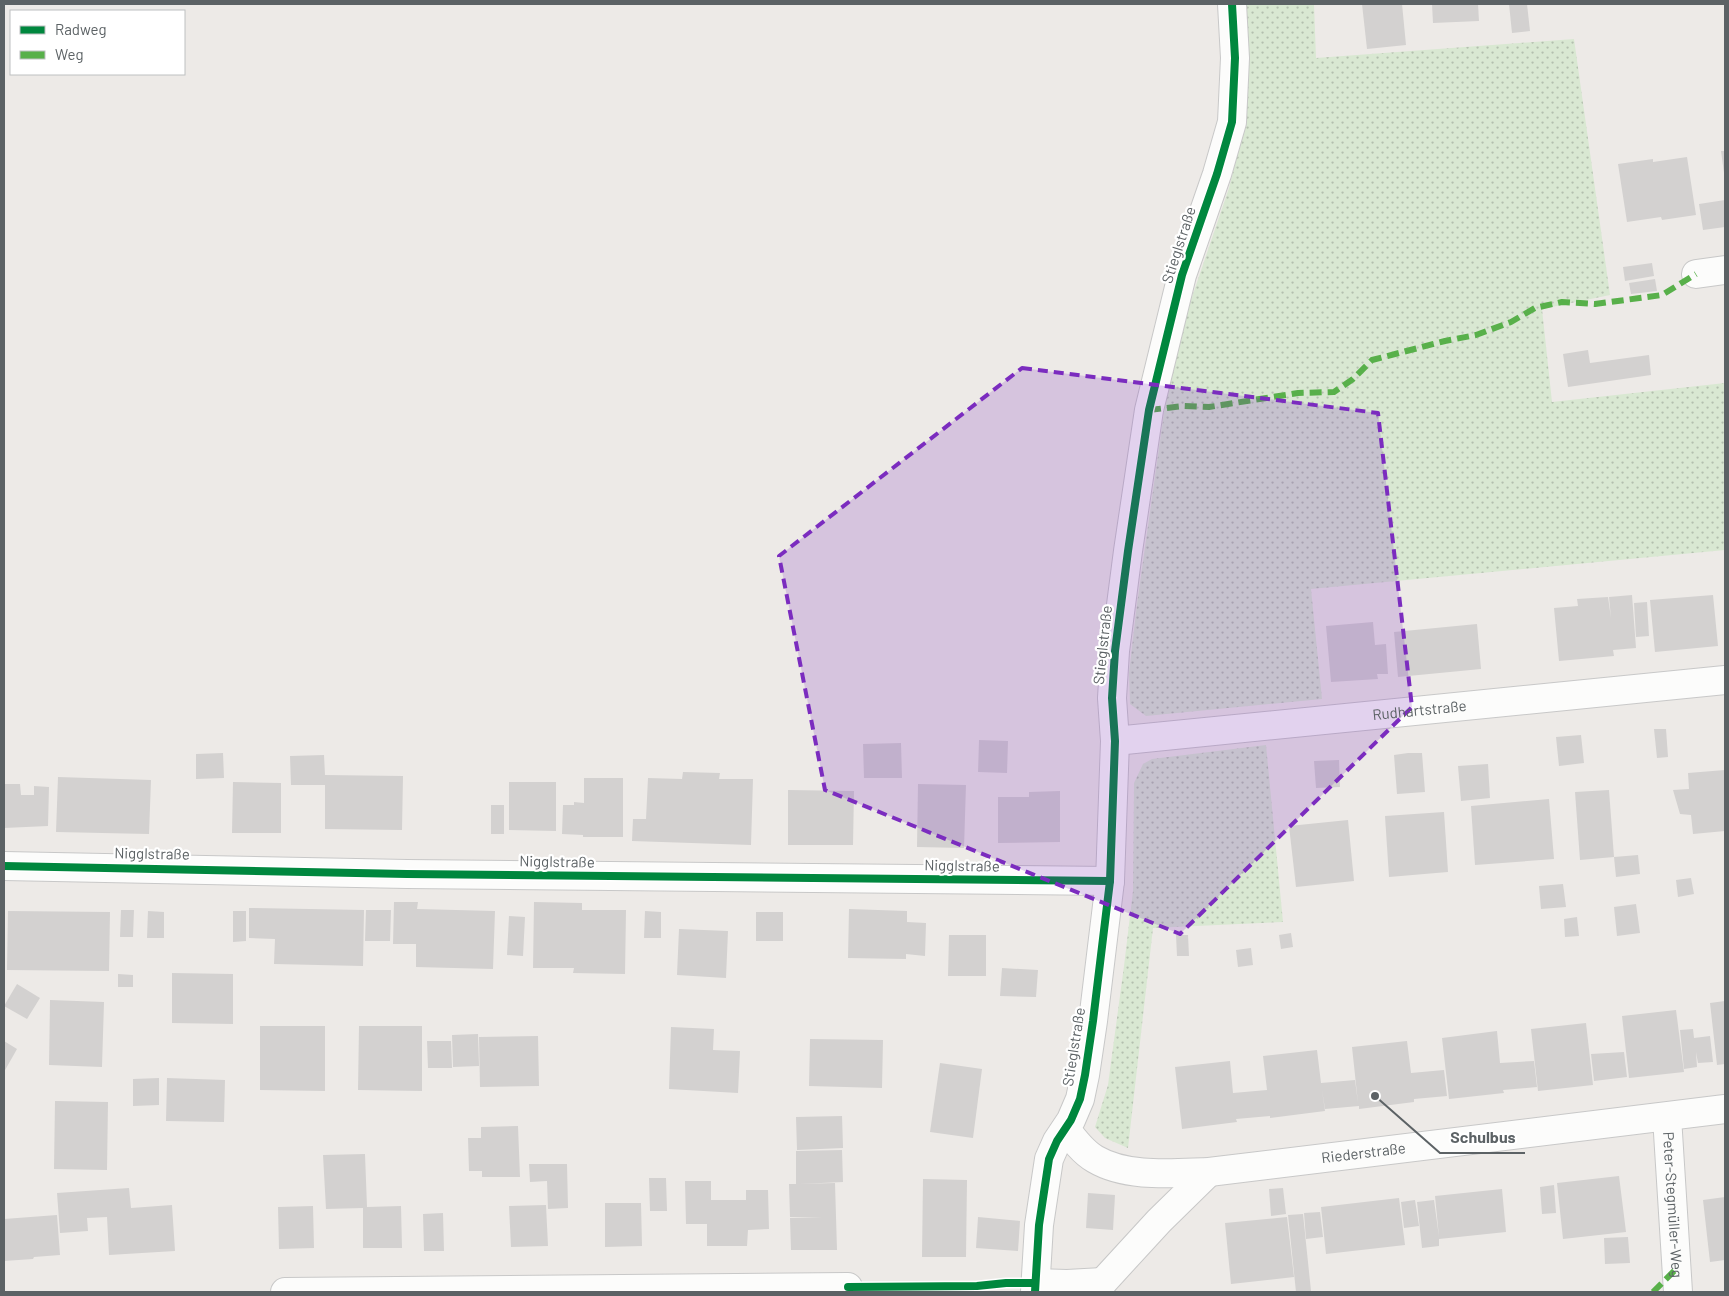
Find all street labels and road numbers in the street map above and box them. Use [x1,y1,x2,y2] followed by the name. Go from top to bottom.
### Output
[1157,204,1199,285] street label: Stieglstraße
[1089,604,1115,685] street label: Stieglstraße
[1371,696,1467,723] street label: Rudhartstraße
[114,843,190,863] street label: Nigglstraße
[519,851,595,871] street label: Nigglstraße
[924,855,1000,875] street label: Nigglstraße
[1058,1006,1088,1088] street label: Stieglstraße
[1660,1131,1687,1278] street label: Peter-Stegmüller-Weg
[1320,1138,1407,1166] street label: Riederstraße

